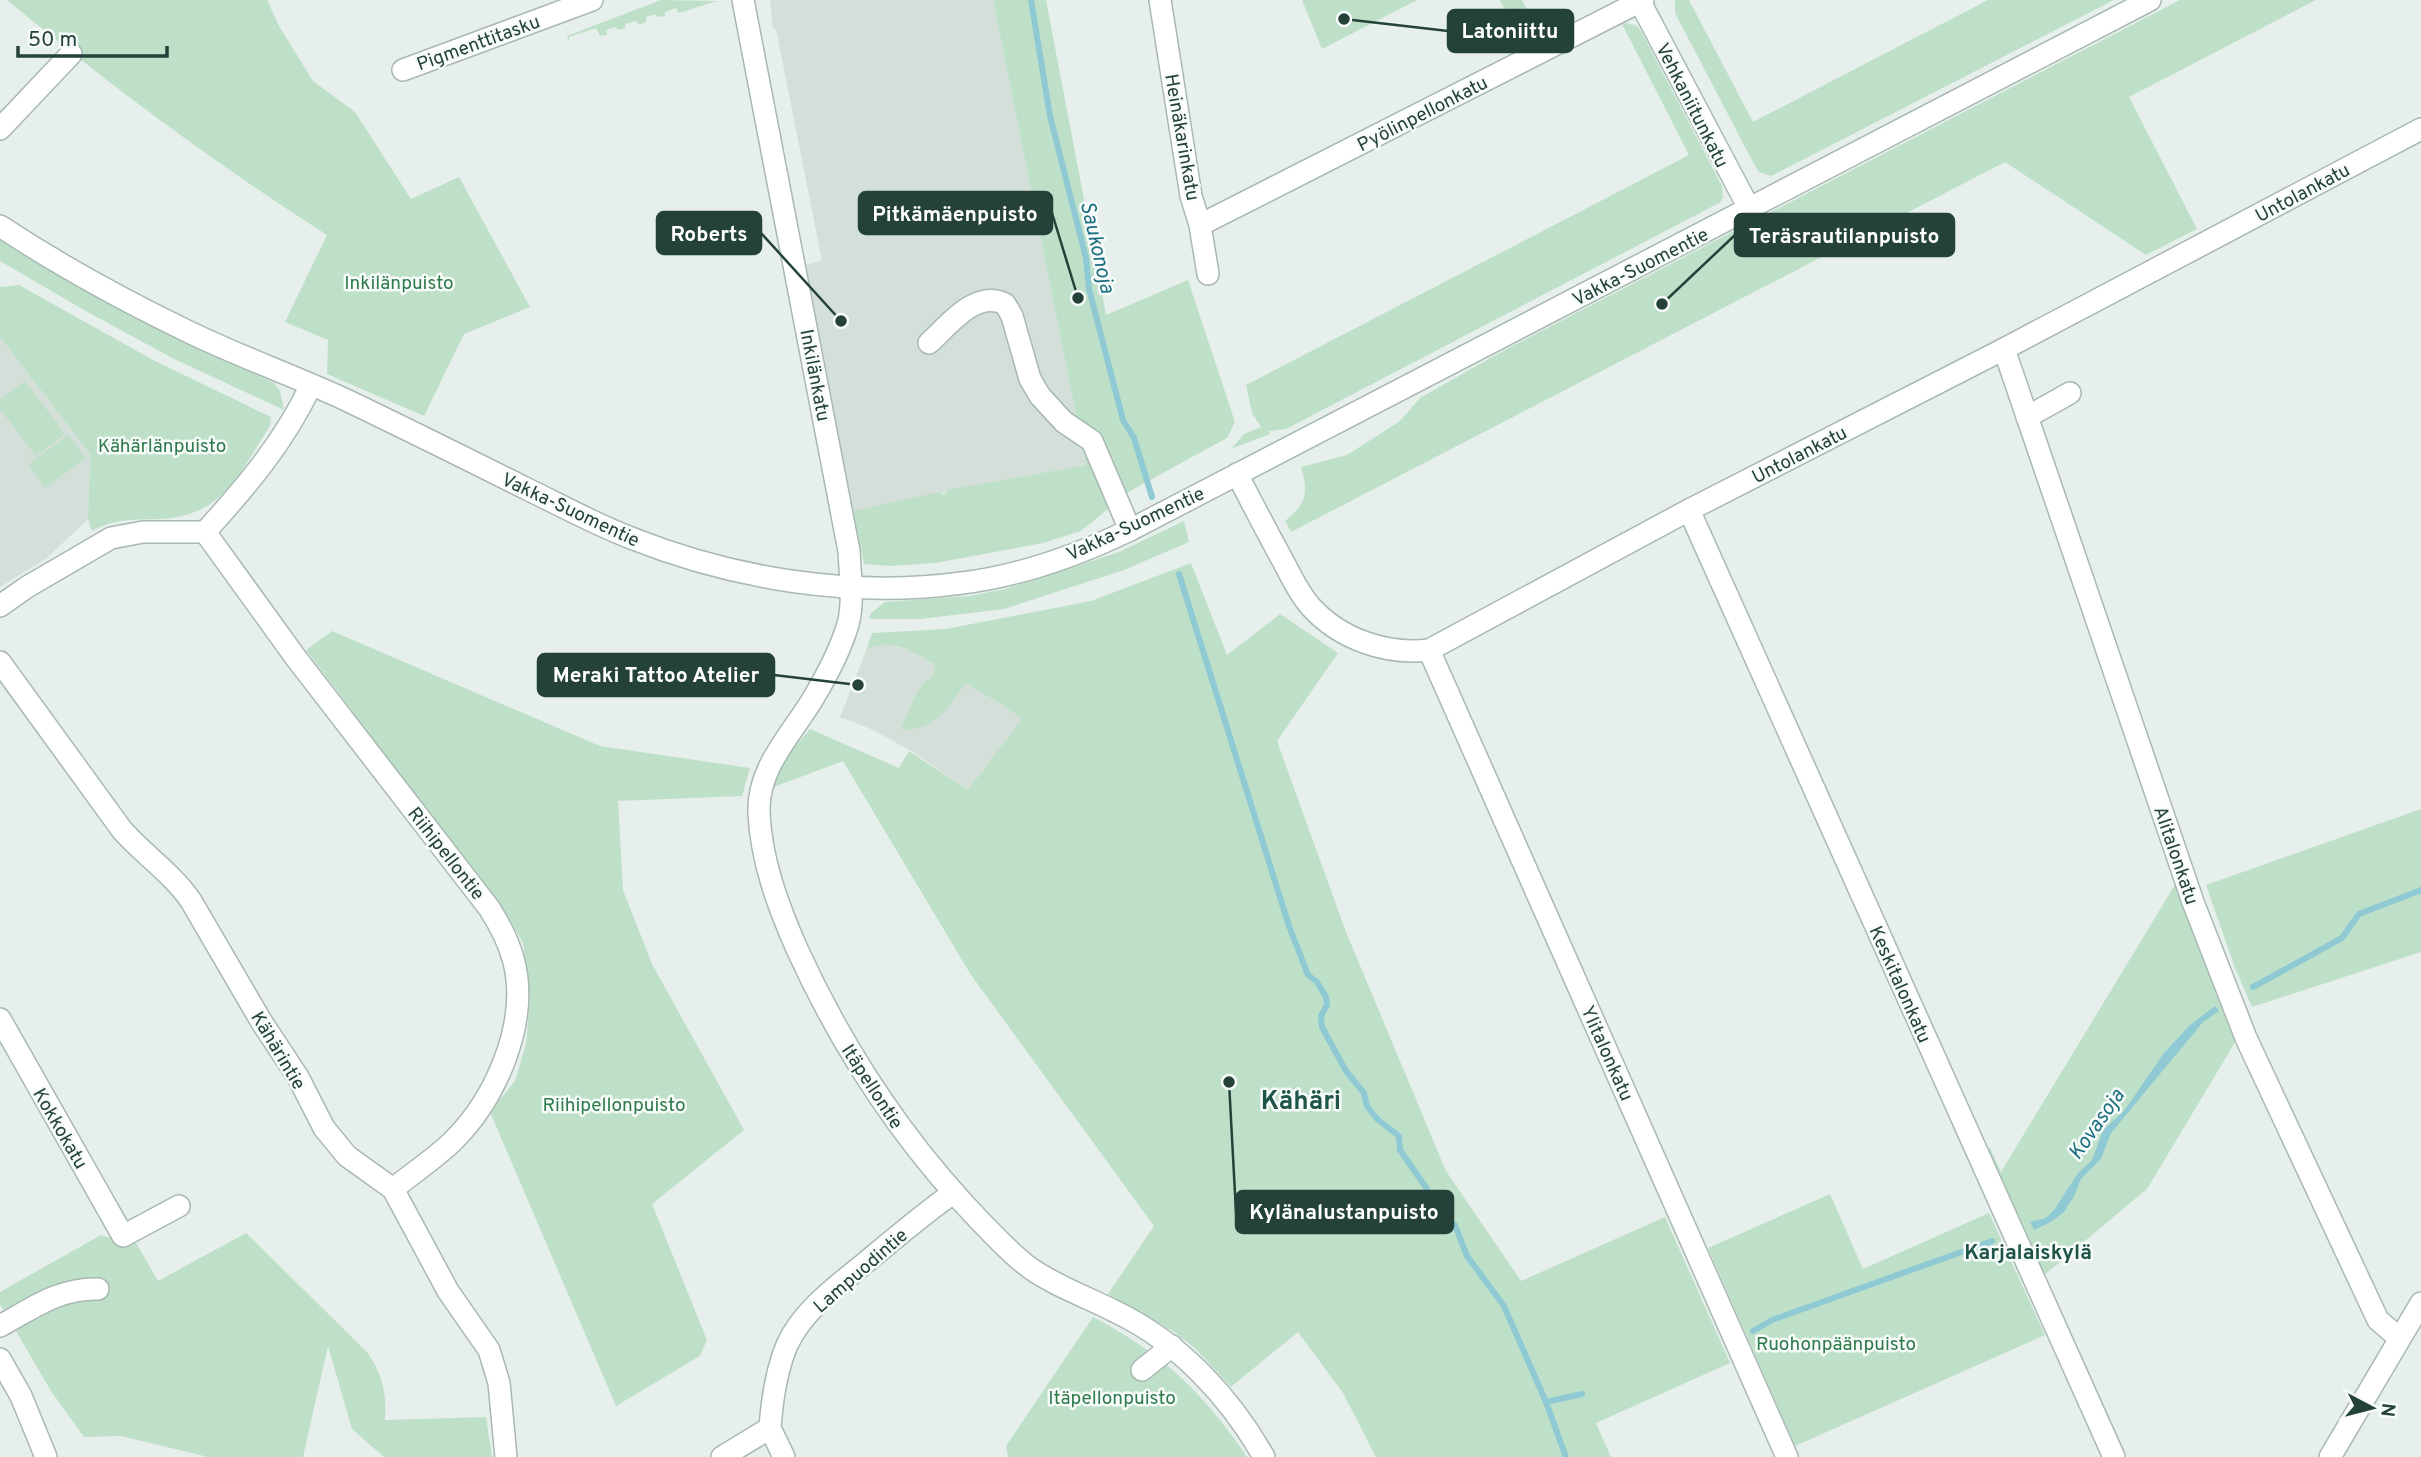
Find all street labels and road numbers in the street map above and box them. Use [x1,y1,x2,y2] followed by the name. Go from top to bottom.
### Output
[414,10,544,77] street label: Pigmenttitasku
[1650,40,1733,172] street label: Vehkaniitunkatu
[1158,72,1204,203] street label: Heinäkarinkatu
[1354,72,1492,158] street label: Pyölinpellonkatu
[2252,159,2354,229] street label: Untolankatu
[1569,223,1713,312] street label: Vakka-Suomentie
[793,327,835,424] street label: Inkilänkatu
[1748,422,1852,490] street label: Untolankatu
[497,468,643,553] street label: Vakka-Suomentie
[1063,482,1209,567] street label: Vakka-Suomentie
[402,803,489,906] street label: Riihipellontie
[2147,803,2203,908] street label: Alitalonkatu
[1863,922,1936,1047] street label: Keskitalonkatu
[1574,1002,1638,1105] street label: Ylitalonkatu
[245,1007,310,1095] street label: Kähärintie
[835,1040,908,1134] street label: Itäpellontie
[26,1084,92,1174] street label: Kokkokatu
[809,1224,913,1319] street label: Lampuodintie

